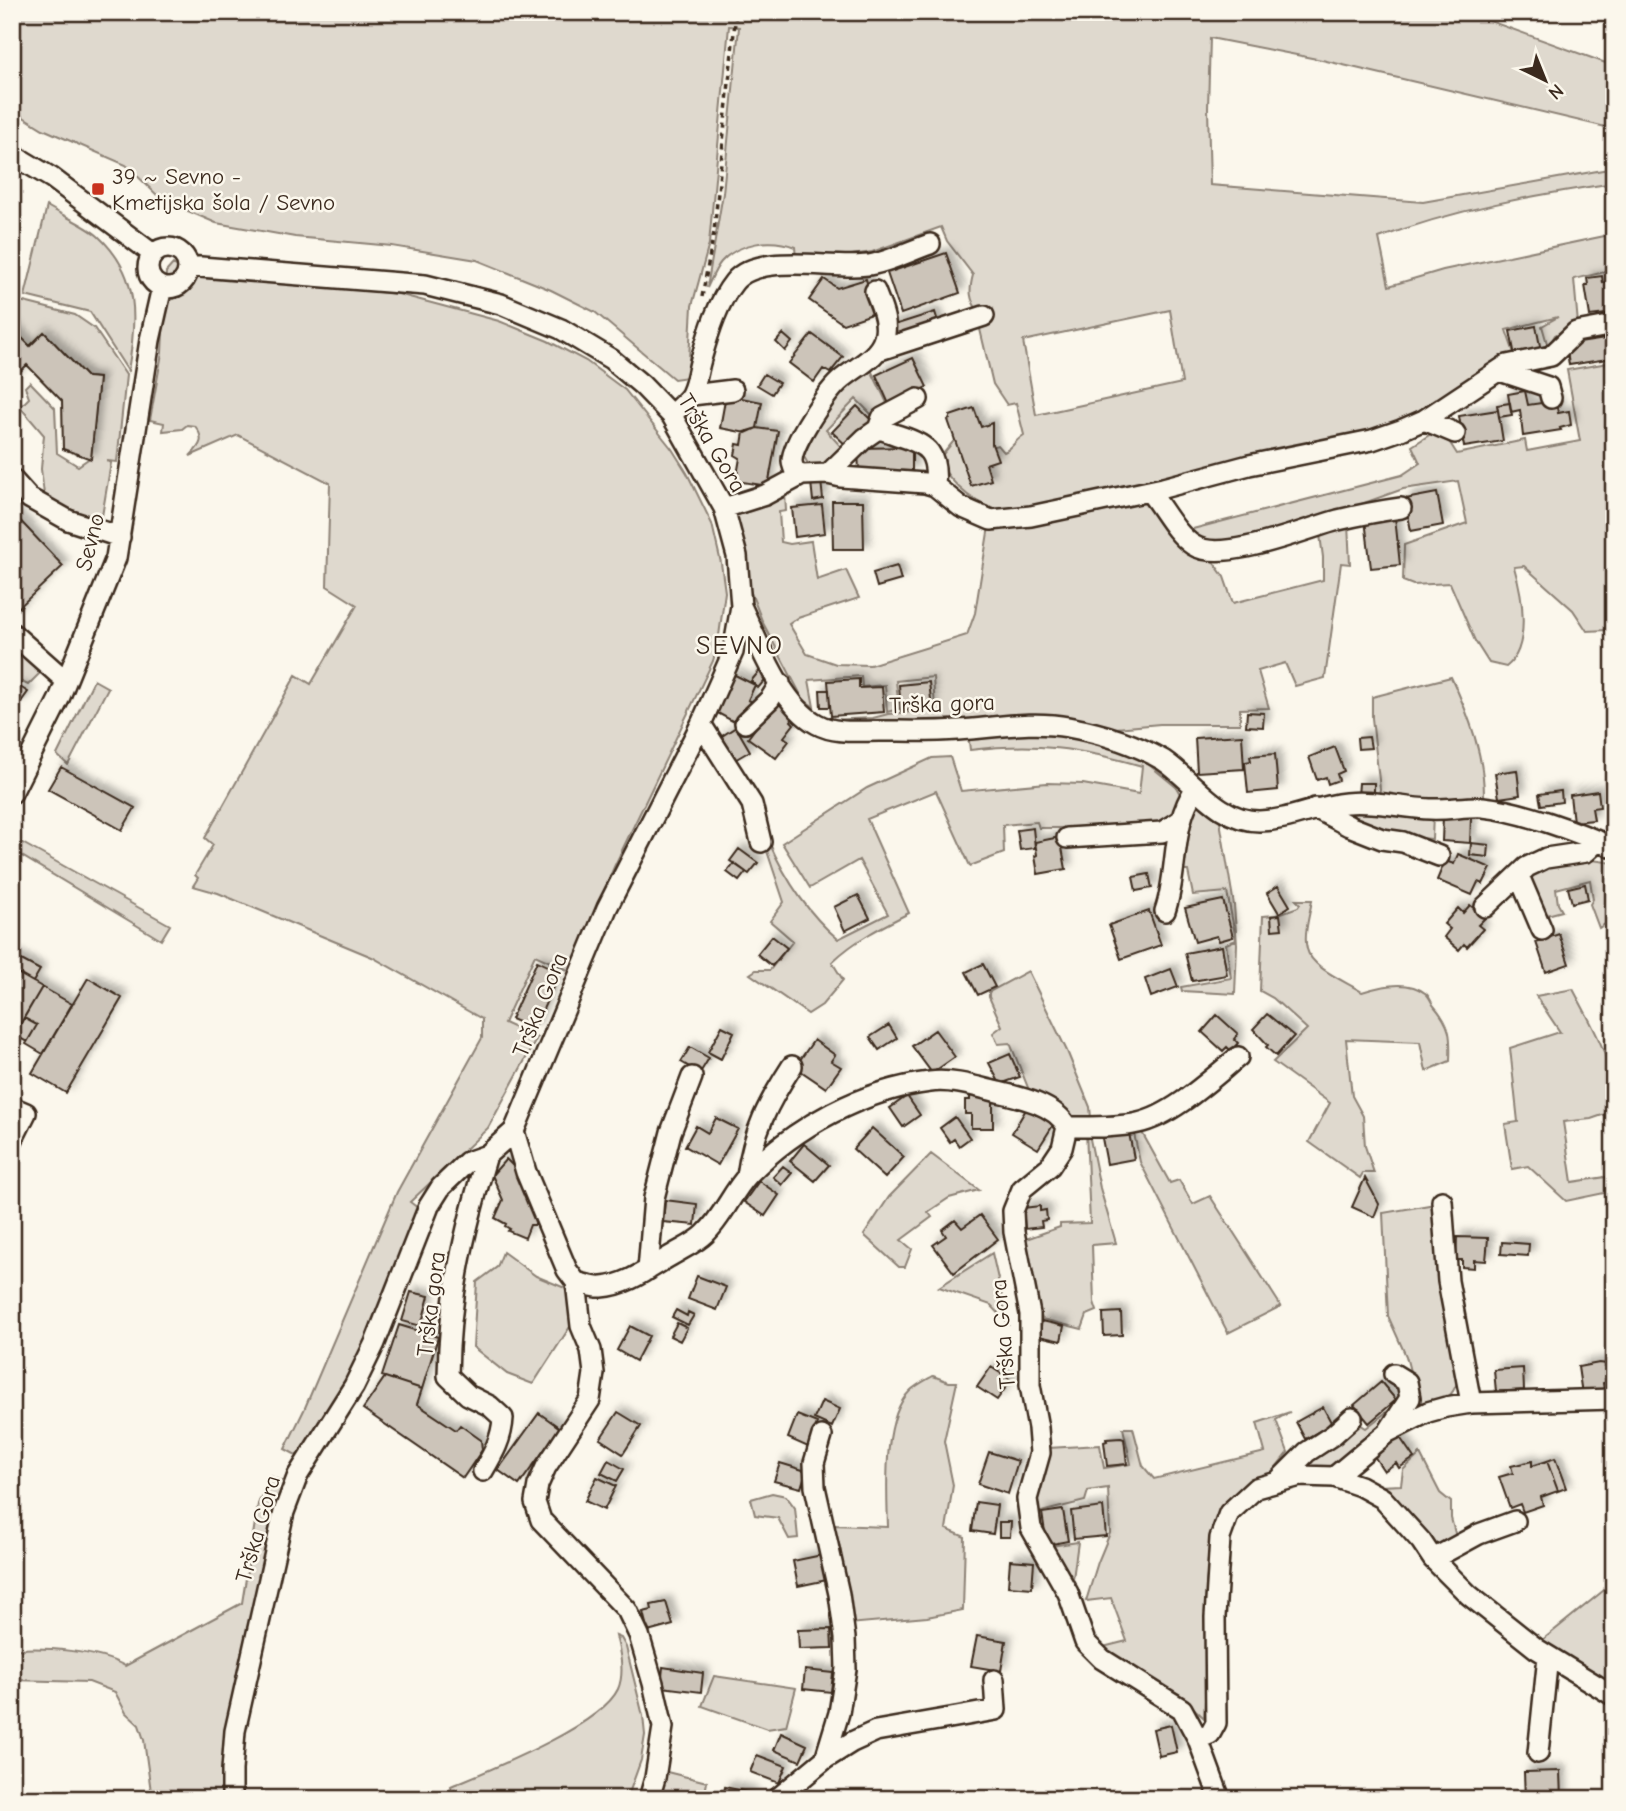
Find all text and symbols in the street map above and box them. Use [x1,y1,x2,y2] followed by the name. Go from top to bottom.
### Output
[1510,46,1580,116] north arrow
[1544,79,1568,104] text: N
[112,163,335,216] place label: 39 ~ Sevno - Kmetijska šola / Sevno
[90,181,106,197] marker: 39 ~ Sevno - Kmetijska šola / Sevno
[672,389,752,497] street label: Trška Gora
[70,510,110,574] street label: Sevno
[696,631,784,661] district label: SEVNO
[889,689,995,719] street label: Trška gora
[507,949,573,1061] street label: Trška Gora
[411,1250,451,1358] street label: Trška gora
[985,1278,1021,1390] street label: Trška Gora
[230,1472,286,1586] street label: Trška Gora

